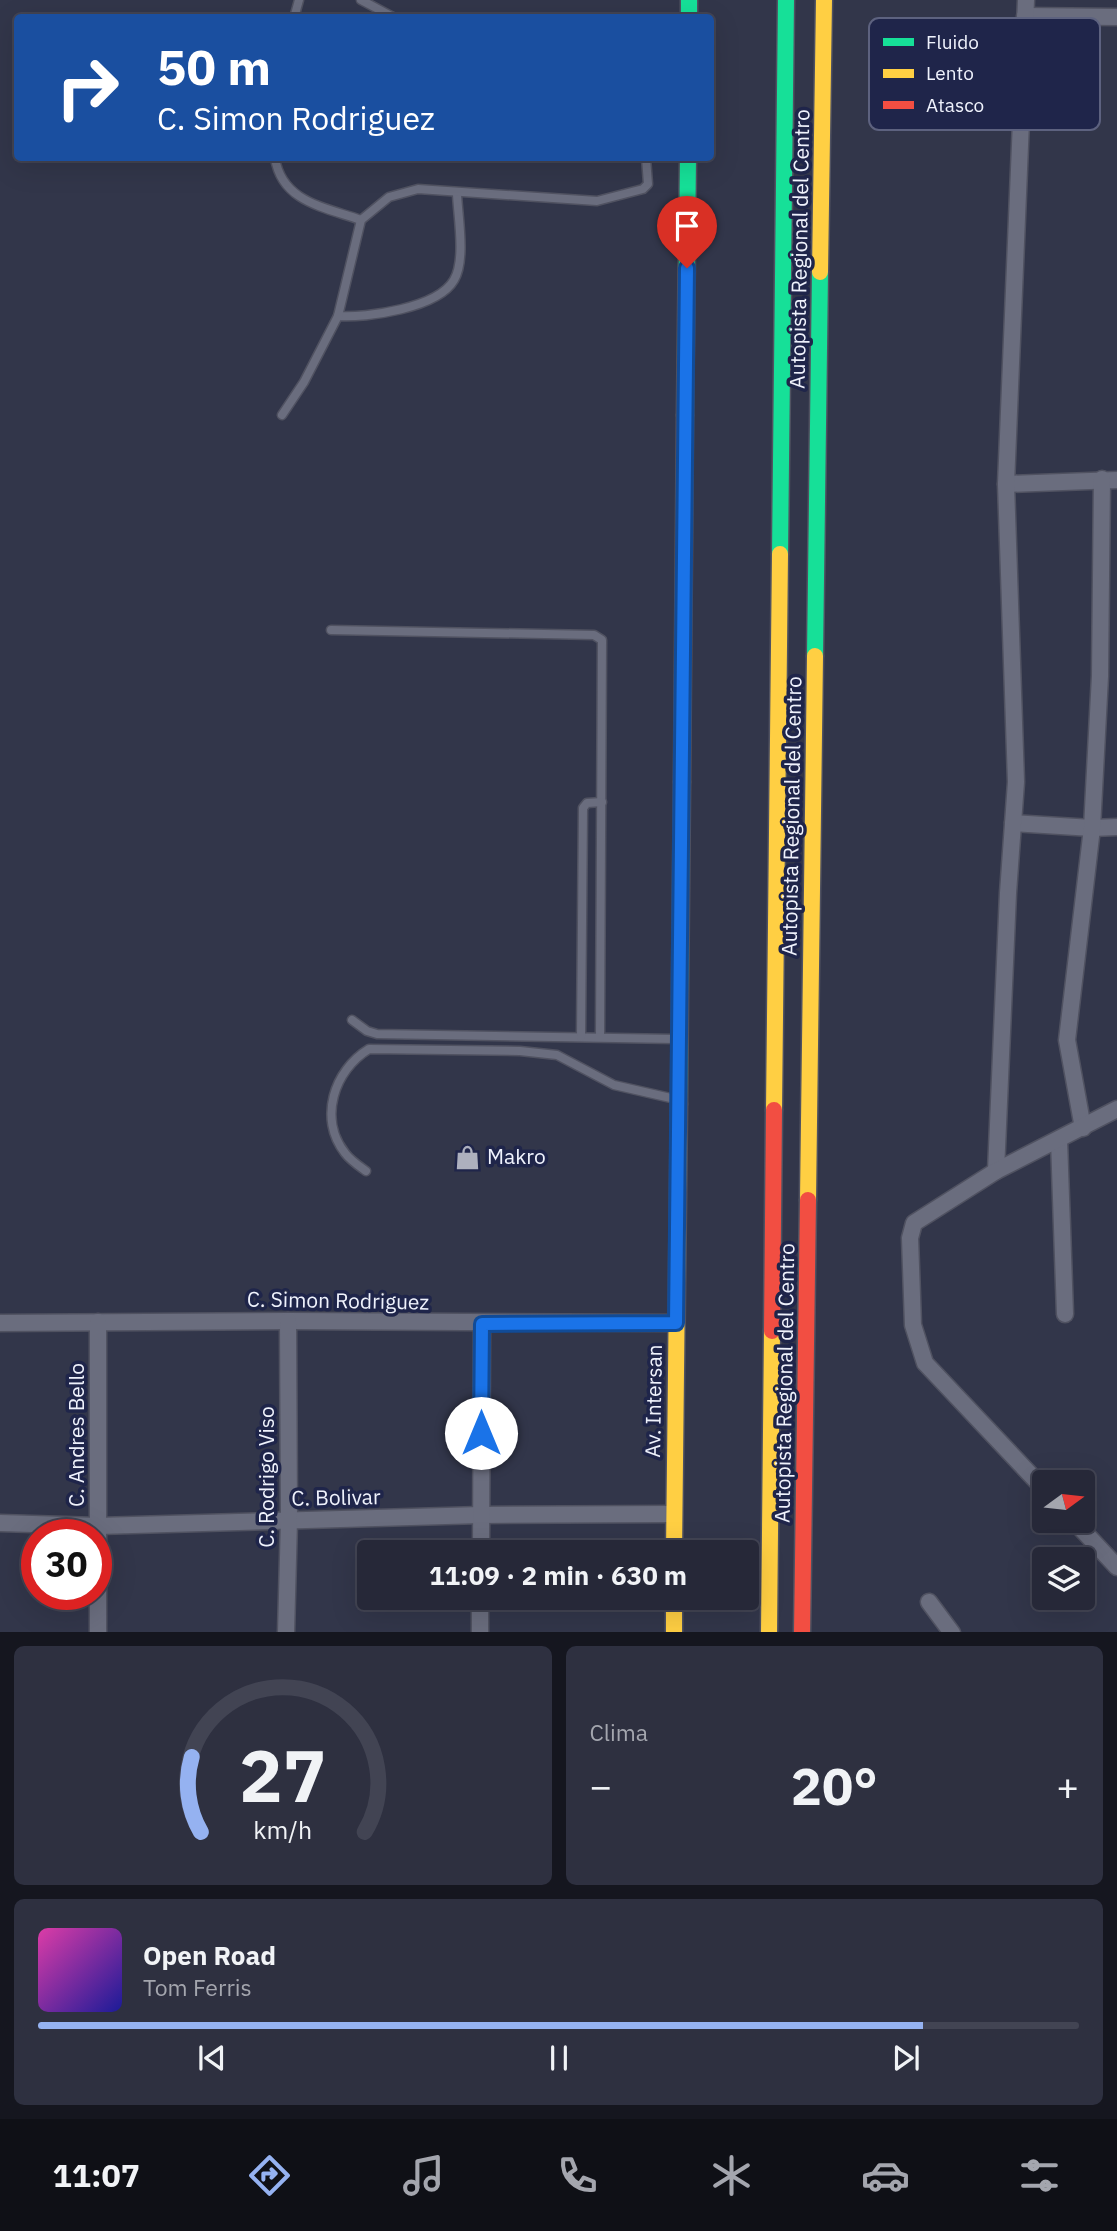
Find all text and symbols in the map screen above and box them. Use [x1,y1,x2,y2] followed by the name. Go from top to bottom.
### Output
[869,18,1100,130] legend
[926,30,979,54] text: Fluido
[157,35,271,98] text: 50 m
[42,42,133,133] icon: right
[926,61,974,85] text: Lento
[926,93,984,117] text: Atasco
[157,97,435,139] text: C. Simon Rodriguez
[783,109,815,389] street label: Autopista Regional del Centro
[657,196,717,268] pin
[668,207,706,245] icon: arrive
[775,676,807,956] street label: Autopista Regional del Centro
[487,1142,546,1170] place label: Makro
[453,1143,481,1171] shop icon: Makro
[768,1243,800,1523] street label: Autopista Regional del Centro
[247,1284,430,1316] street label: C. Simon Rodriguez
[638,1344,668,1458] street label: Av. Intersan
[62,1363,90,1507] street label: C. Andres Bello
[444,1396,518,1470] position arrow
[252,1406,280,1548] street label: C. Rodrigo Viso
[1032,1470,1096,1533] north arrow
[1032,1470,1095,1610] map controls
[291,1482,381,1512] street label: C. Bolivar
[21,1519,112,1610] speed limit sign: 30
[1032,1547,1095,1610] button: layers
[429,1558,687,1592] text: 11:09 · 2 min · 630 m
[590,1717,648,1747] text: Clima
[239,1727,326,1822] text: 27
[791,1752,878,1819] text: 20°
[590,1761,612,1810] text: −
[1056,1761,1079,1810] text: +
[253,1812,312,1845] text: km/h
[143,1938,276,1972] text: Open Road
[143,1972,252,2002] text: Tom Ferris
[193,2039,231,2077] icon: previous
[540,2039,578,2077] icon: pause
[887,2039,925,2077] icon: next
[245,2151,294,2200] icon: directions
[399,2151,448,2200] icon: music
[553,2151,602,2200] icon: phone
[707,2151,756,2200] icon: climate
[861,2151,910,2200] icon: car
[1015,2151,1064,2200] icon: filters
[53,2154,140,2196] text: 11:07

